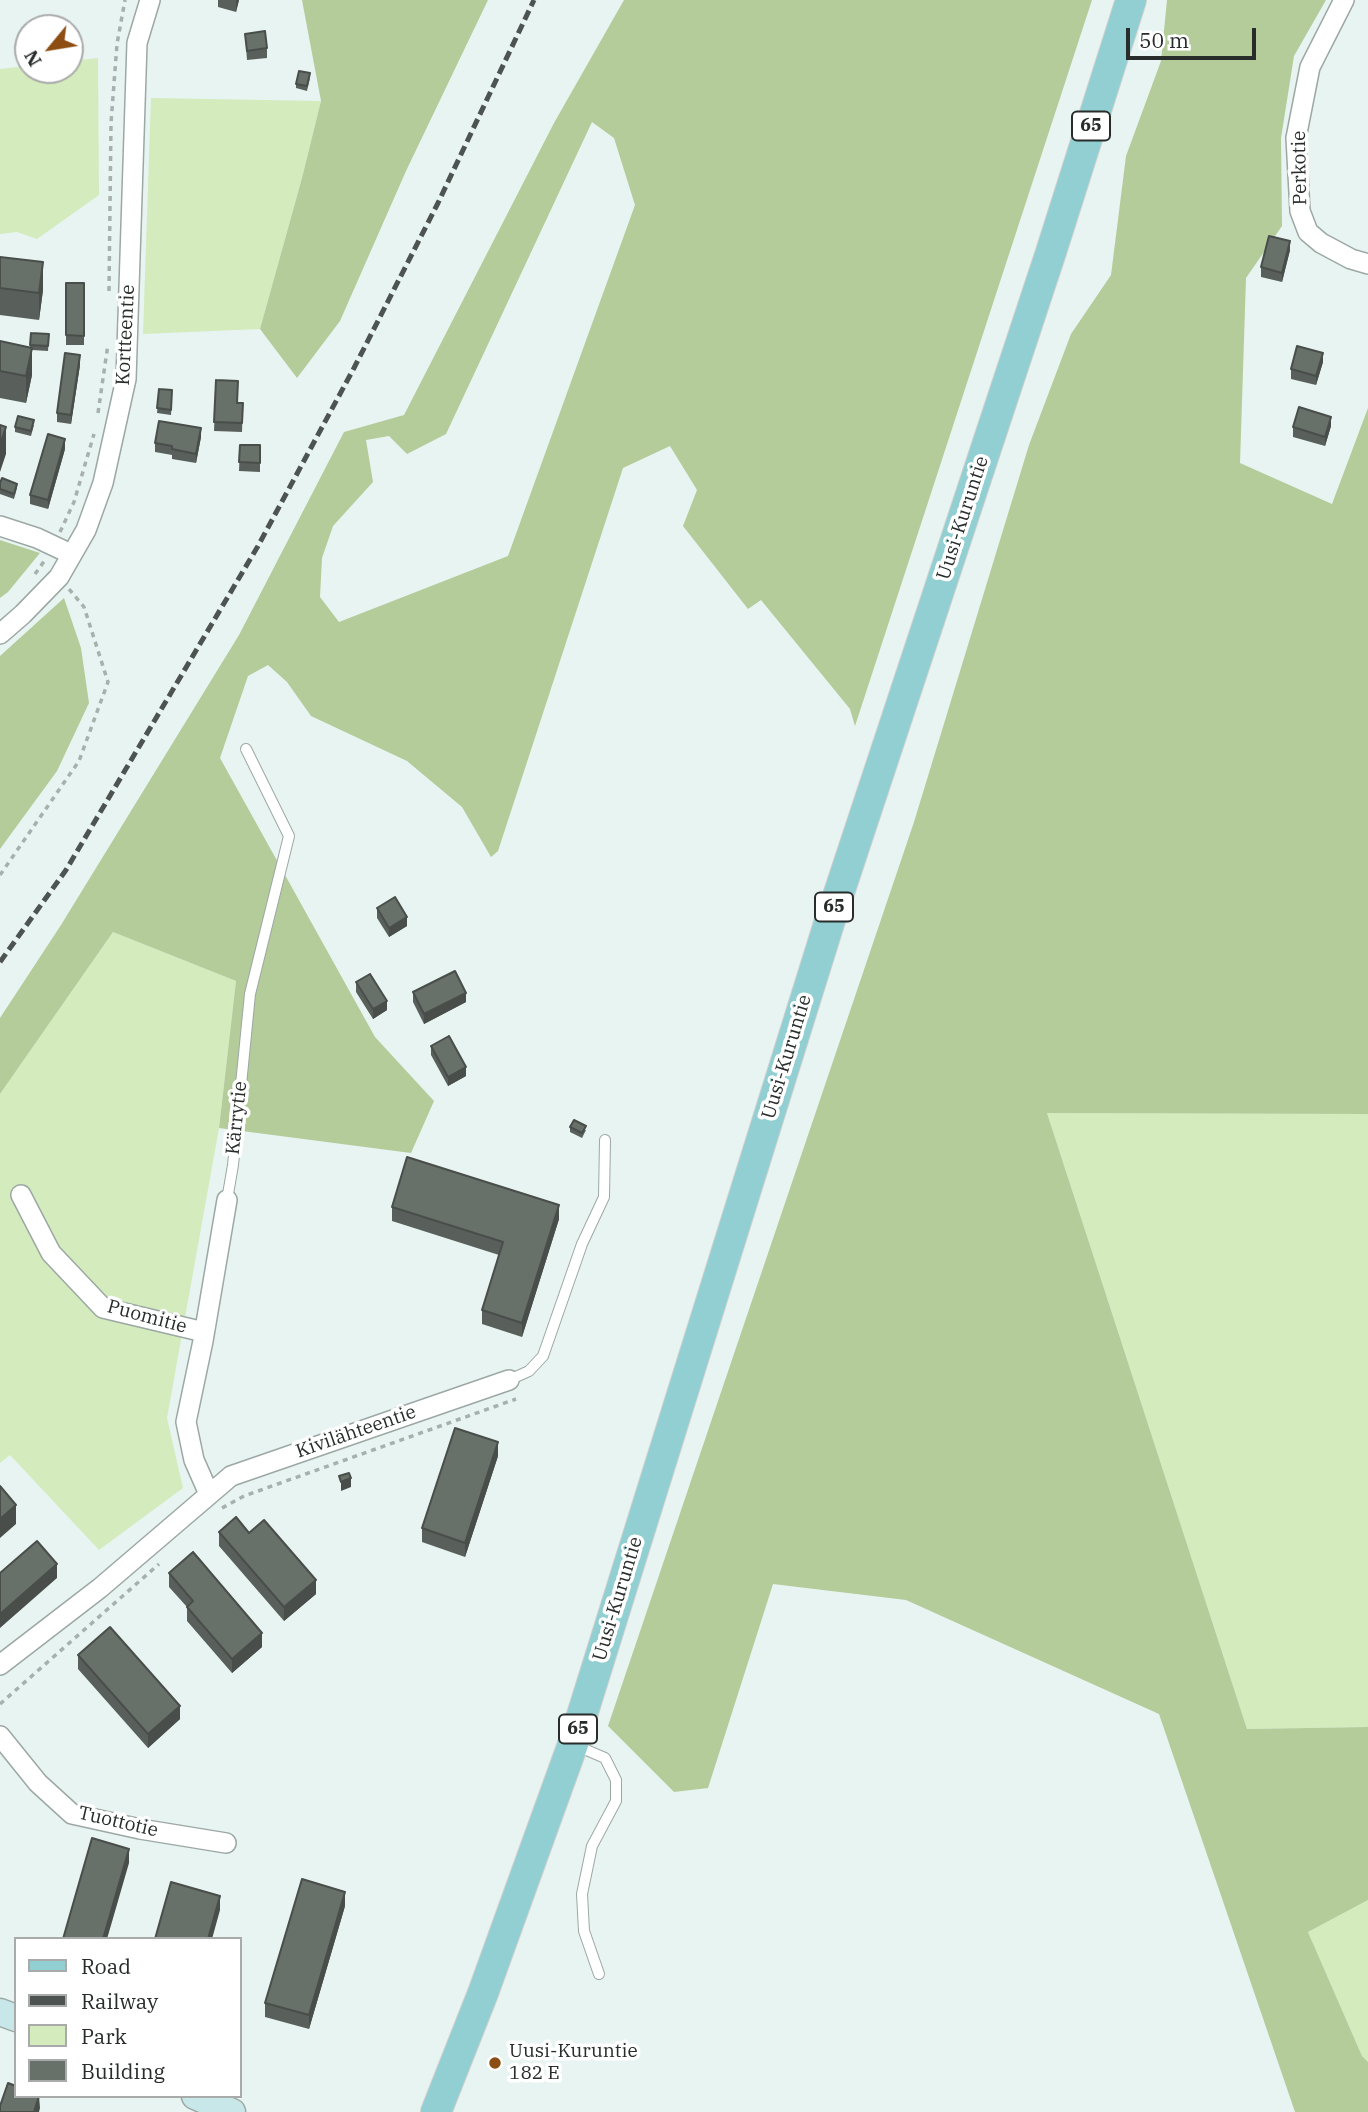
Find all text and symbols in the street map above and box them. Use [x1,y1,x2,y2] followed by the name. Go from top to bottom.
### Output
[14,14,84,84] north arrow
[1130,14,1260,58] scale bar
[1139,26,1189,54] text: 50 m
[18,46,47,71] text: N
[1072,112,1110,140] road number: 65
[1288,131,1312,205] street label: Perkotie
[112,284,140,386] street label: Kortteentie
[932,453,994,583] street label: Uusi-Kuruntie
[815,893,853,922] road number: 65
[757,992,817,1122] street label: Uusi-Kuruntie
[222,1080,252,1156] street label: Kärrytie
[105,1295,189,1339] street label: Puomitie
[293,1401,419,1463] street label: Kivilähteentie
[588,1534,648,1664] street label: Uusi-Kuruntie
[559,1714,597,1744] road number: 65
[76,1802,160,1842] street label: Tuottotie
[14,1937,242,2098] legend
[81,1952,131,1980] text: Road
[81,1987,158,2015] text: Railway
[81,2022,127,2050] text: Park
[509,2041,638,2085] place label: Uusi-Kuruntie 182 E
[487,2055,503,2071] marker: Uusi-Kuruntie 182 E
[81,2057,165,2085] text: Building

